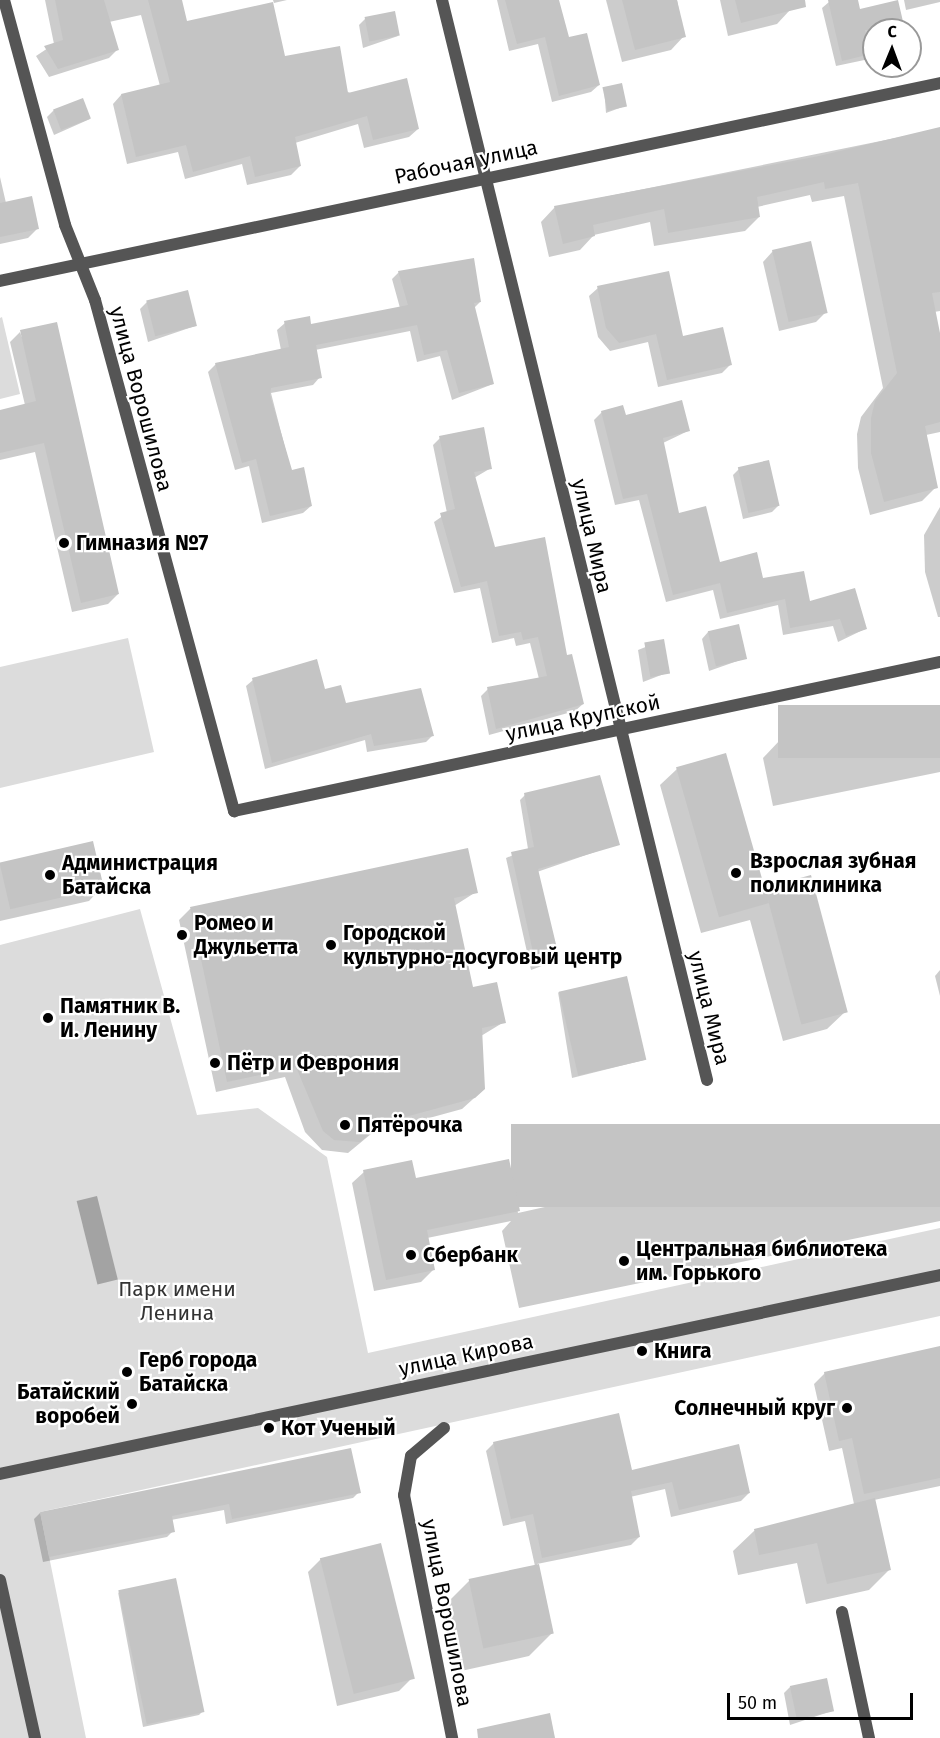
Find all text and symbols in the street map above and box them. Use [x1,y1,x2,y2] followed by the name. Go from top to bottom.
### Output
[862,18,922,78] north arrow
[888,22,897,41] text: С
[392,135,540,189] street label: Рабочая улица
[104,304,178,494] street label: улица Ворошилова
[567,476,617,596] street label: улица Мира
[76,530,208,556] place label: Гимназия №7
[57,536,71,550] marker: Гимназия №7
[504,689,662,747] street label: улица Крупской
[750,848,917,898] place label: Взрослая зубная поликлиника
[62,850,218,900] place label: Администрация Батайска
[727,864,745,882] marker: Взрослая зубная поликлиника
[43,868,57,882] marker: Администрация Батайска
[194,910,298,960] place label: Ромео и Джульетта
[343,920,622,970] place label: Городской культурно-досуговый центр
[175,928,189,942] marker: Ромео и Джульетта
[324,938,338,952] marker: Городской культурно-досуговый центр
[683,948,735,1068] street label: улица Мира
[60,993,180,1043] place label: Памятник В. И. Ленину
[41,1011,55,1025] marker: Памятник В. И. Ленину
[227,1050,399,1076] place label: Пётр и Феврония
[208,1056,222,1070] marker: Пётр и Феврония
[357,1112,463,1138] place label: Пятёрочка
[338,1118,352,1132] marker: Пятёрочка
[636,1236,888,1286] place label: Центральная библиотека им. Горького
[423,1242,518,1268] place label: Сбербанк
[404,1248,418,1262] marker: Сбербанк
[617,1254,631,1268] marker: Центральная библиотека им. Горького
[118,1276,236,1326] park label: Парк имени Ленина
[396,1328,536,1382] street label: улица Кирова
[654,1338,712,1364] place label: Книга
[635,1344,649,1358] marker: Книга
[139,1347,257,1397] place label: Герб города Батайска
[120,1365,134,1379] marker: Герб города Батайска
[17,1379,120,1429] place label: Батайский воробей
[674,1395,835,1421] place label: Солнечный круг
[125,1397,139,1411] marker: Батайский воробей
[840,1401,854,1415] marker: Солнечный круг
[281,1415,396,1441] place label: Кот Ученый
[262,1421,276,1435] marker: Кот Ученый
[416,1517,478,1709] street label: улица Ворошилова
[730,1681,916,1719] scale bar
[738,1692,777,1714] text: 50 m

